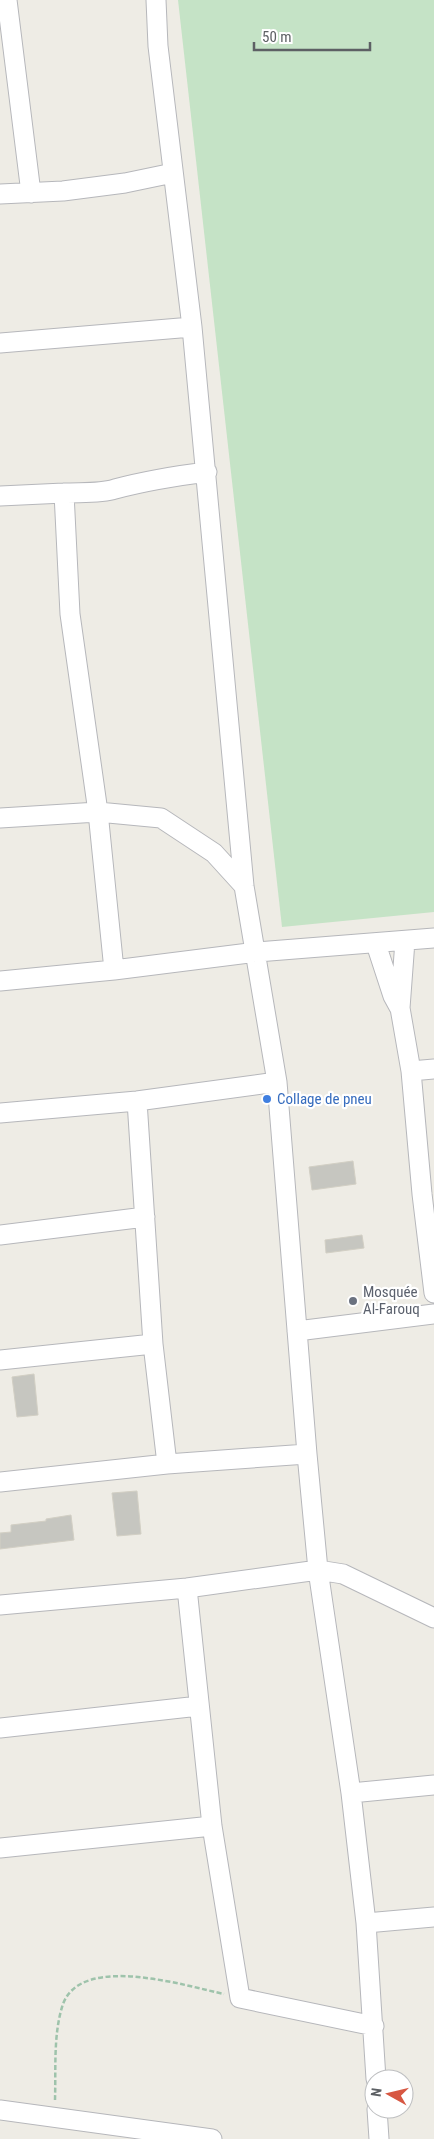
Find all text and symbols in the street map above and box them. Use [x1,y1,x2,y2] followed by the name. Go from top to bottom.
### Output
[254,20,370,52] scale bar
[262,28,292,46] text: 50 m
[277,1090,372,1108] place label: Collage de pneu
[261,1093,273,1105] marker: Collage de pneu
[363,1283,420,1318] place label: Mosquée Al-Farouq
[347,1295,359,1307] marker: Mosquée Al-Farouq
[364,2069,414,2119] north arrow
[368,2087,385,2098] text: N

